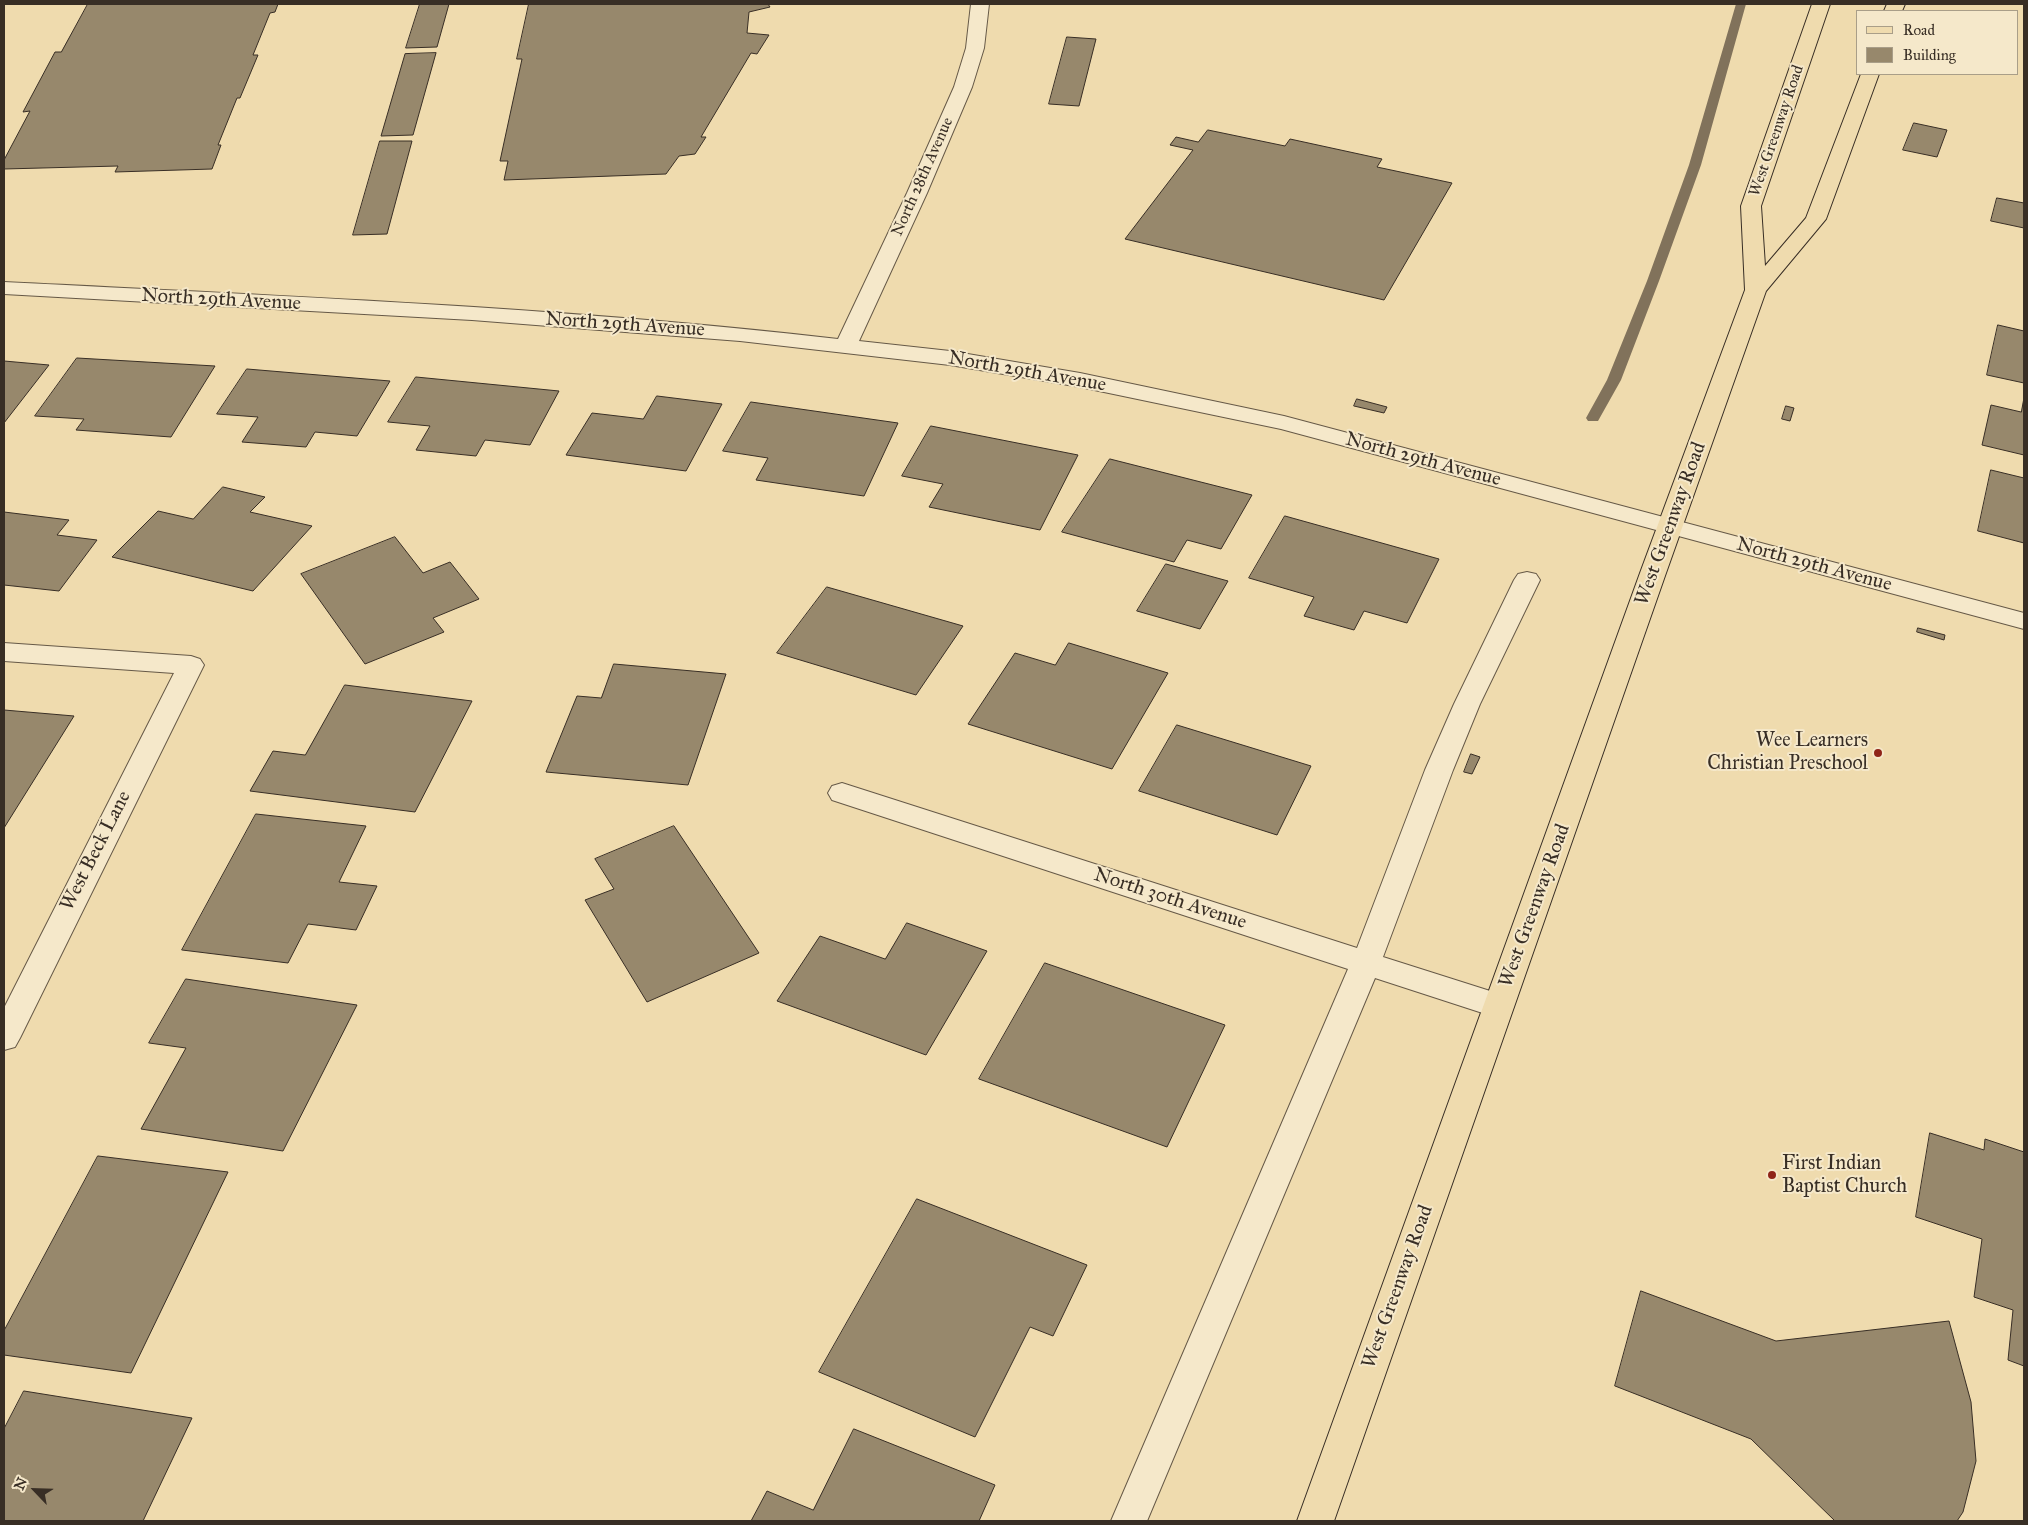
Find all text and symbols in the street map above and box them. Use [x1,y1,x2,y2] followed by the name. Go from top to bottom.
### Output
[1856,10,2018,75] legend
[1903,21,1935,39] text: Road
[1903,46,1956,64] text: Building
[1746,63,1808,199] street label: West Greenway Road
[888,115,958,239] street label: North 28th Avenue
[141,284,301,316] street label: North 29th Avenue
[544,307,706,343] street label: North 29th Avenue
[946,346,1108,398] street label: North 29th Avenue
[1343,428,1503,492] street label: North 29th Avenue
[1630,439,1712,609] street label: West Greenway Road
[1734,533,1894,597] street label: North 29th Avenue
[1707,729,1868,776] place label: Wee Learners Christian Preschool
[1872,747,1884,759] marker: Wee Learners Christian Preschool
[56,787,136,915] street label: West Beck Lane
[1494,821,1576,991] street label: West Greenway Road
[1091,863,1249,935] street label: North 30th Avenue
[1782,1152,1907,1199] place label: First Indian Baptist Church
[1766,1169,1778,1181] marker: First Indian Baptist Church
[1357,1202,1439,1372] street label: West Greenway Road
[10,1465,60,1515] north arrow
[11,1475,31,1493] text: N

